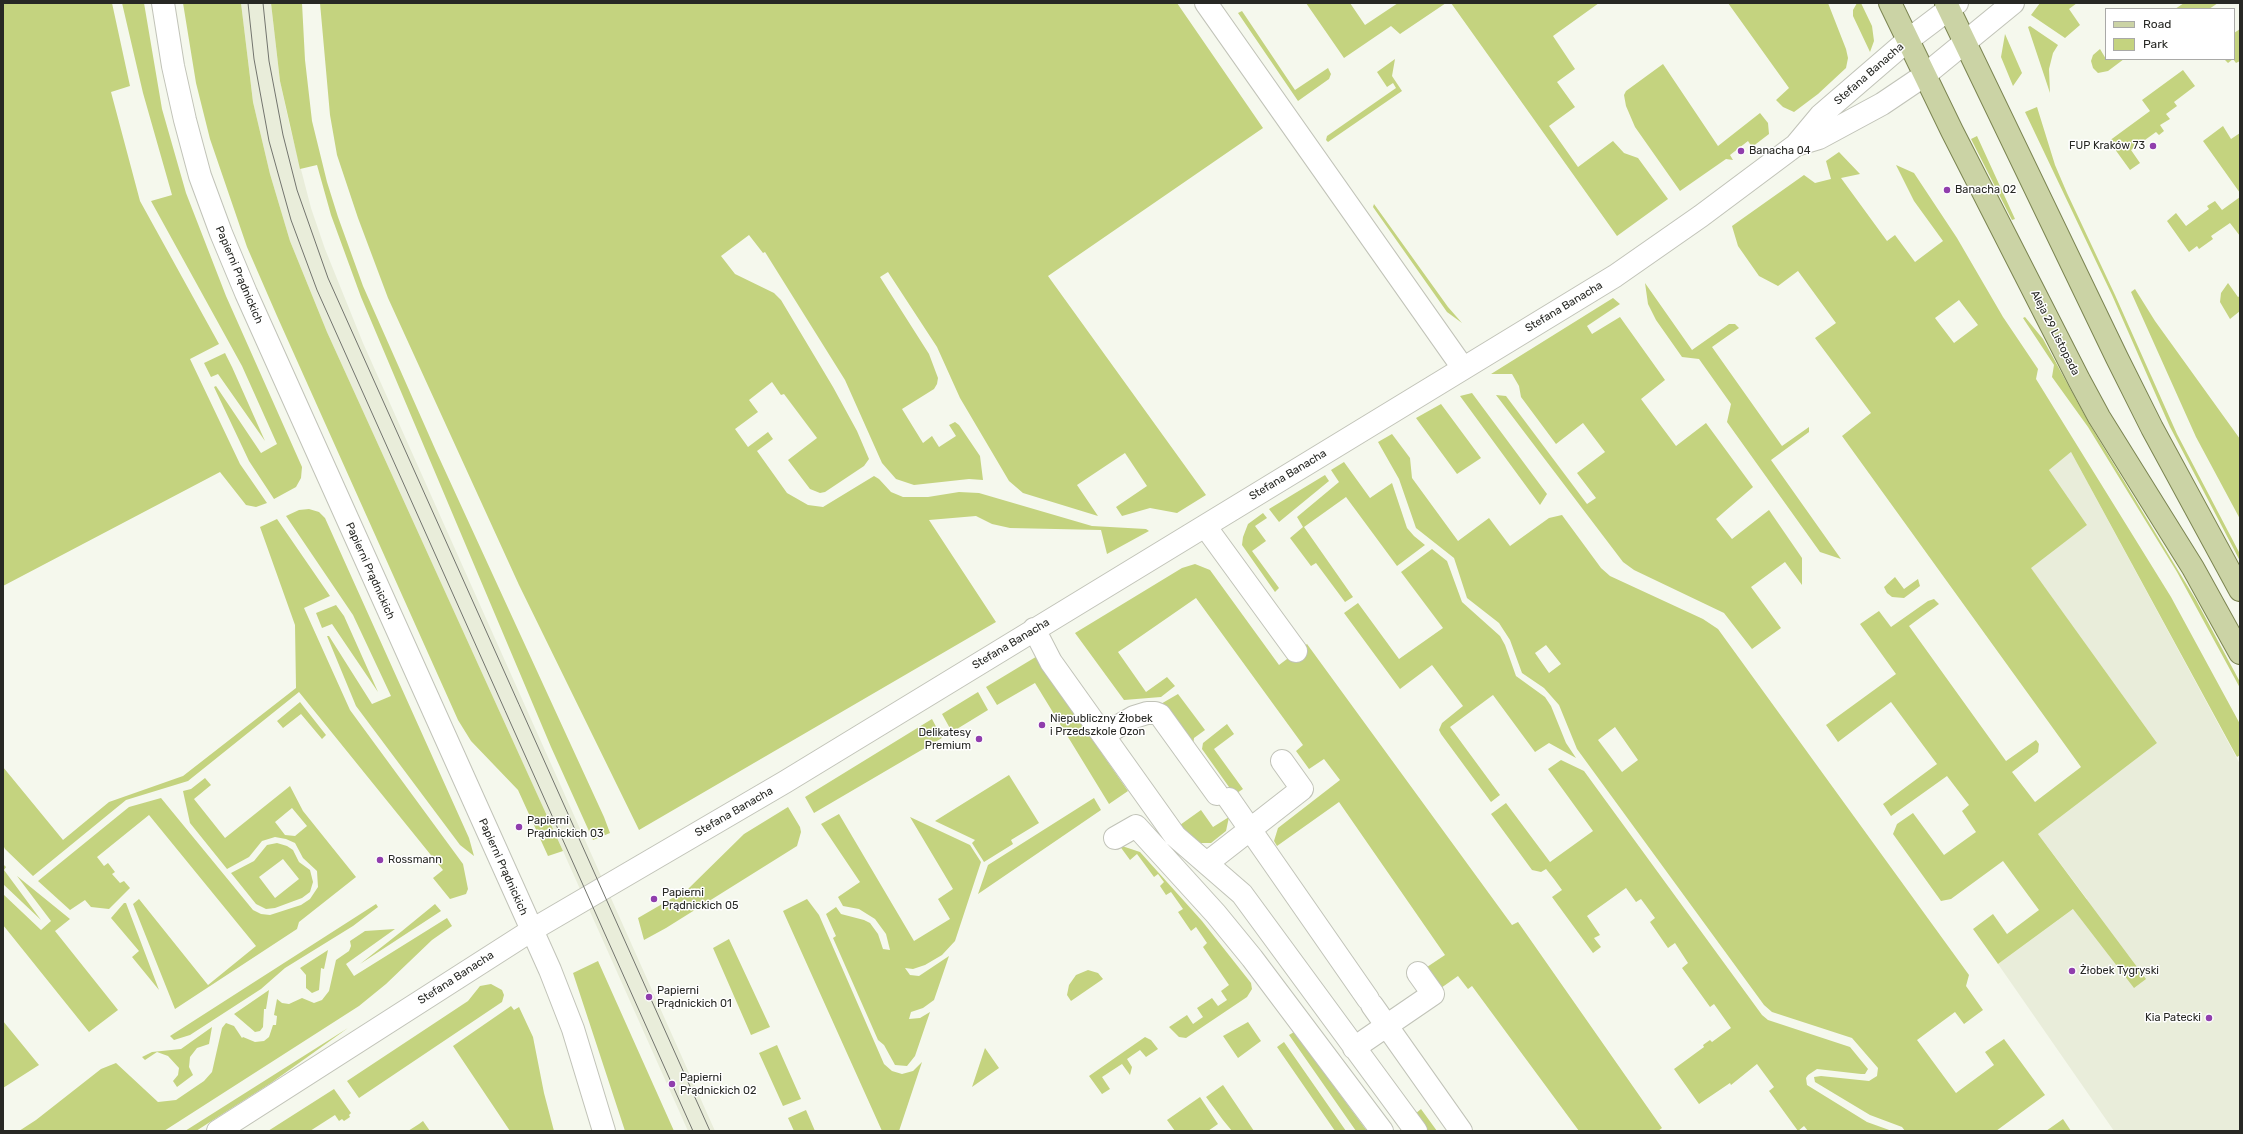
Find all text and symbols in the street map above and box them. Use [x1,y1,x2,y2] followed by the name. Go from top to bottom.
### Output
[2105,8,2235,60] legend
[2143,17,2171,31] text: Road
[2143,37,2168,51] text: Park
[1831,40,1907,108] street label: Stefana Banacha
[2069,139,2145,153] place label: FUP Kraków 73
[2148,141,2158,151] marker: FUP Kraków 73
[1749,144,1811,158] place label: Banacha 04
[1736,146,1746,156] marker: Banacha 04
[1955,183,2016,197] place label: Banacha 02
[1942,185,1952,195] marker: Banacha 02
[212,224,266,326] street label: Papierni Prądnickich
[1523,279,1605,335] street label: Stefana Banacha
[2028,288,2082,378] street label: Aleja 29 Listopada
[1247,447,1329,503] street label: Stefana Banacha
[343,520,397,622] street label: Papierni Prądnickich
[970,616,1052,672] street label: Stefana Banacha
[1050,712,1153,738] place label: Niepubliczny Żłobek i Przedszkole Ozon
[1037,720,1047,730] marker: Niepubliczny Żłobek i Przedszkole Ozon
[918,726,971,752] place label: Delikatesy Premium
[974,734,984,744] marker: Delikatesy Premium
[693,784,775,840] street label: Stefana Banacha
[527,814,604,840] place label: Papierni Prądnickich 03
[476,816,530,918] street label: Papierni Prądnickich
[514,822,524,832] marker: Papierni Prądnickich 03
[388,853,442,867] place label: Rossmann
[375,855,385,865] marker: Rossmann
[662,886,738,912] place label: Papierni Prądnickich 05
[649,894,659,904] marker: Papierni Prądnickich 05
[416,949,496,1007] street label: Stefana Banacha
[2080,964,2159,978] place label: Żłobek Tygryski
[2067,966,2077,976] marker: Żłobek Tygryski
[657,984,732,1010] place label: Papierni Prądnickich 01
[644,992,654,1002] marker: Papierni Prądnickich 01
[2145,1011,2201,1025] place label: Kia Patecki
[2204,1013,2214,1023] marker: Kia Patecki
[680,1071,756,1097] place label: Papierni Prądnickich 02
[667,1079,677,1089] marker: Papierni Prądnickich 02

